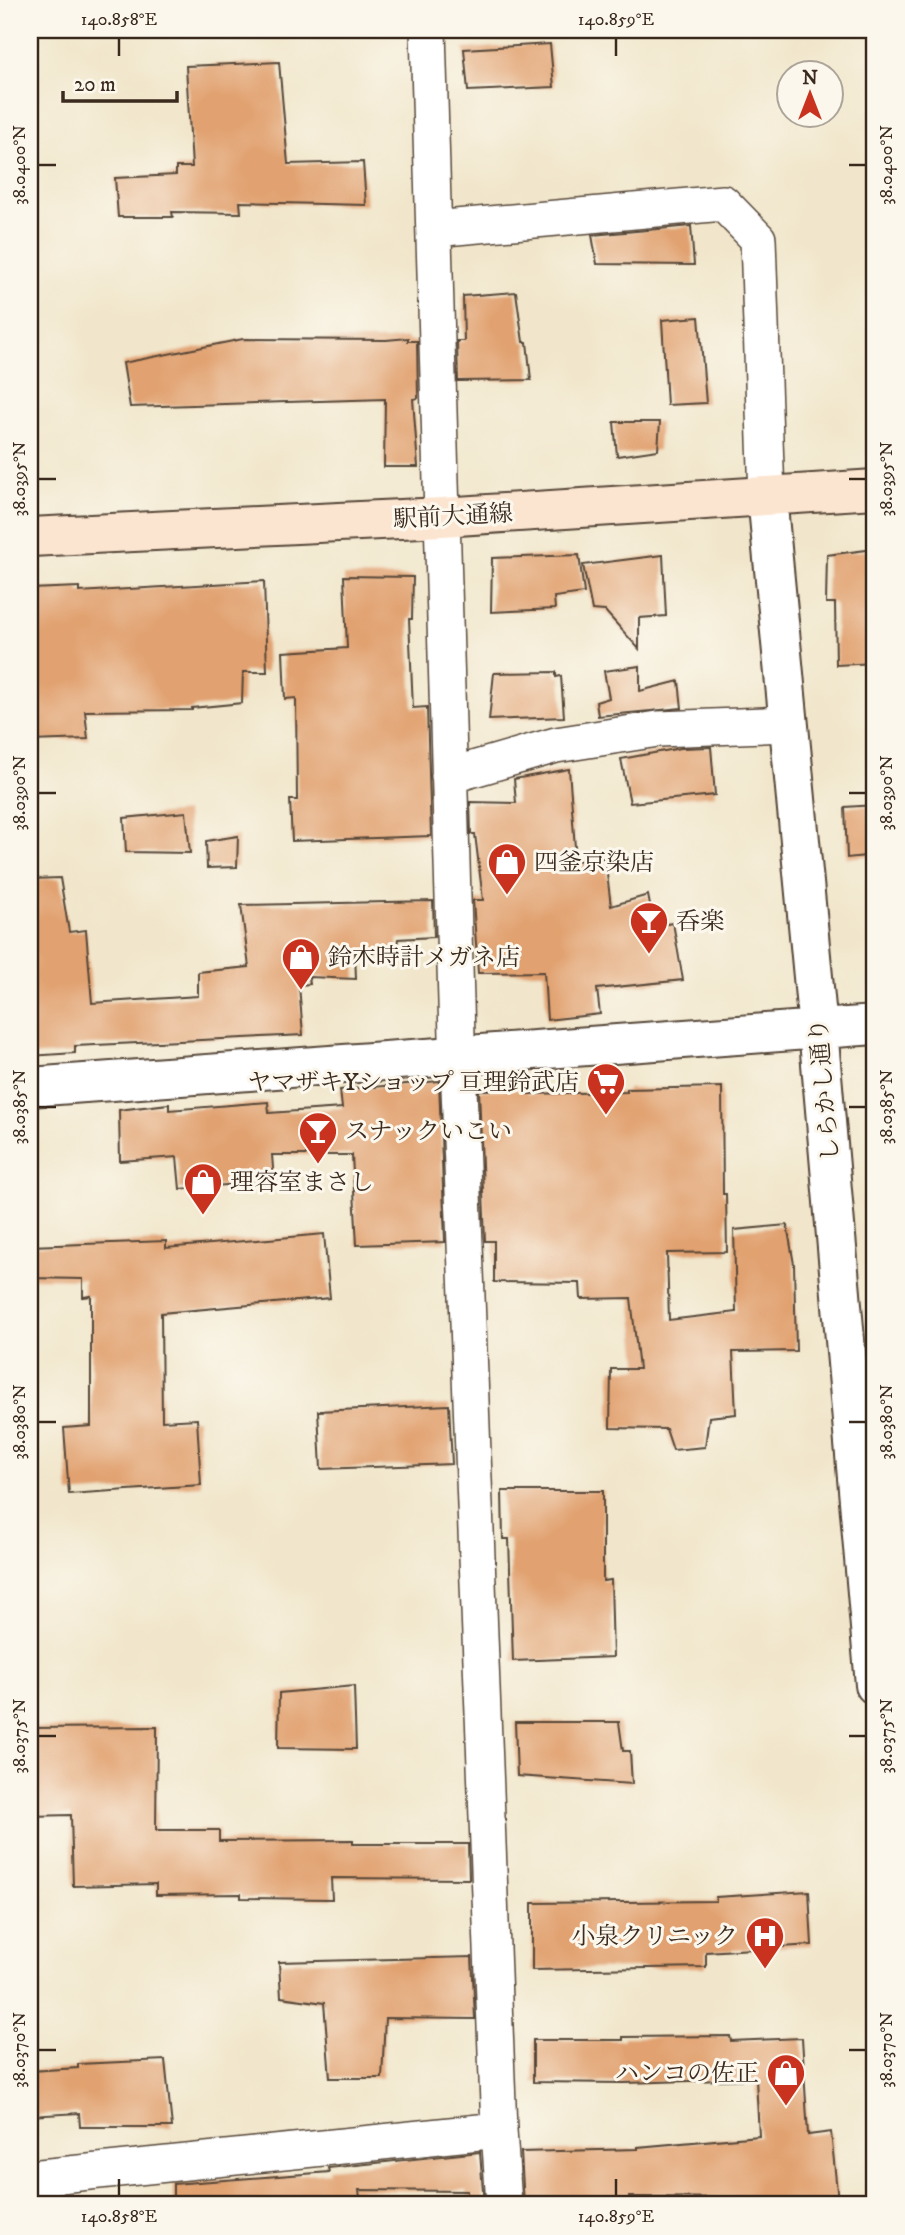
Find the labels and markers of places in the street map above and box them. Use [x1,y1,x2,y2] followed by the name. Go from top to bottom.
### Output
[486,841,528,896] shop icon: 四釜京染店
[534,848,654,878] place label: 四釜京染店
[628,900,670,955] bar icon: 呑楽
[676,907,724,937] place label: 呑楽
[280,936,322,991] shop icon: 鈴木時計メガネ店
[328,943,520,973] place label: 鈴木時計メガネ店
[585,1061,627,1116] supermarket icon: ヤマザキYショップ 亘理鈴武店
[247,1068,579,1098] place label: ヤマザキYショップ 亘理鈴武店
[297,1110,339,1165] bar icon: スナックいこい
[345,1117,512,1147] place label: スナックいこい
[182,1161,224,1216] shop icon: 理容室まさし
[230,1168,374,1198] place label: 理容室まさし
[744,1915,786,1970] hospital icon: 小泉クリニック
[571,1922,738,1952] place label: 小泉クリニック
[765,2052,807,2107] shop icon: ハンコの佐正
[615,2059,759,2089] place label: ハンコの佐正

